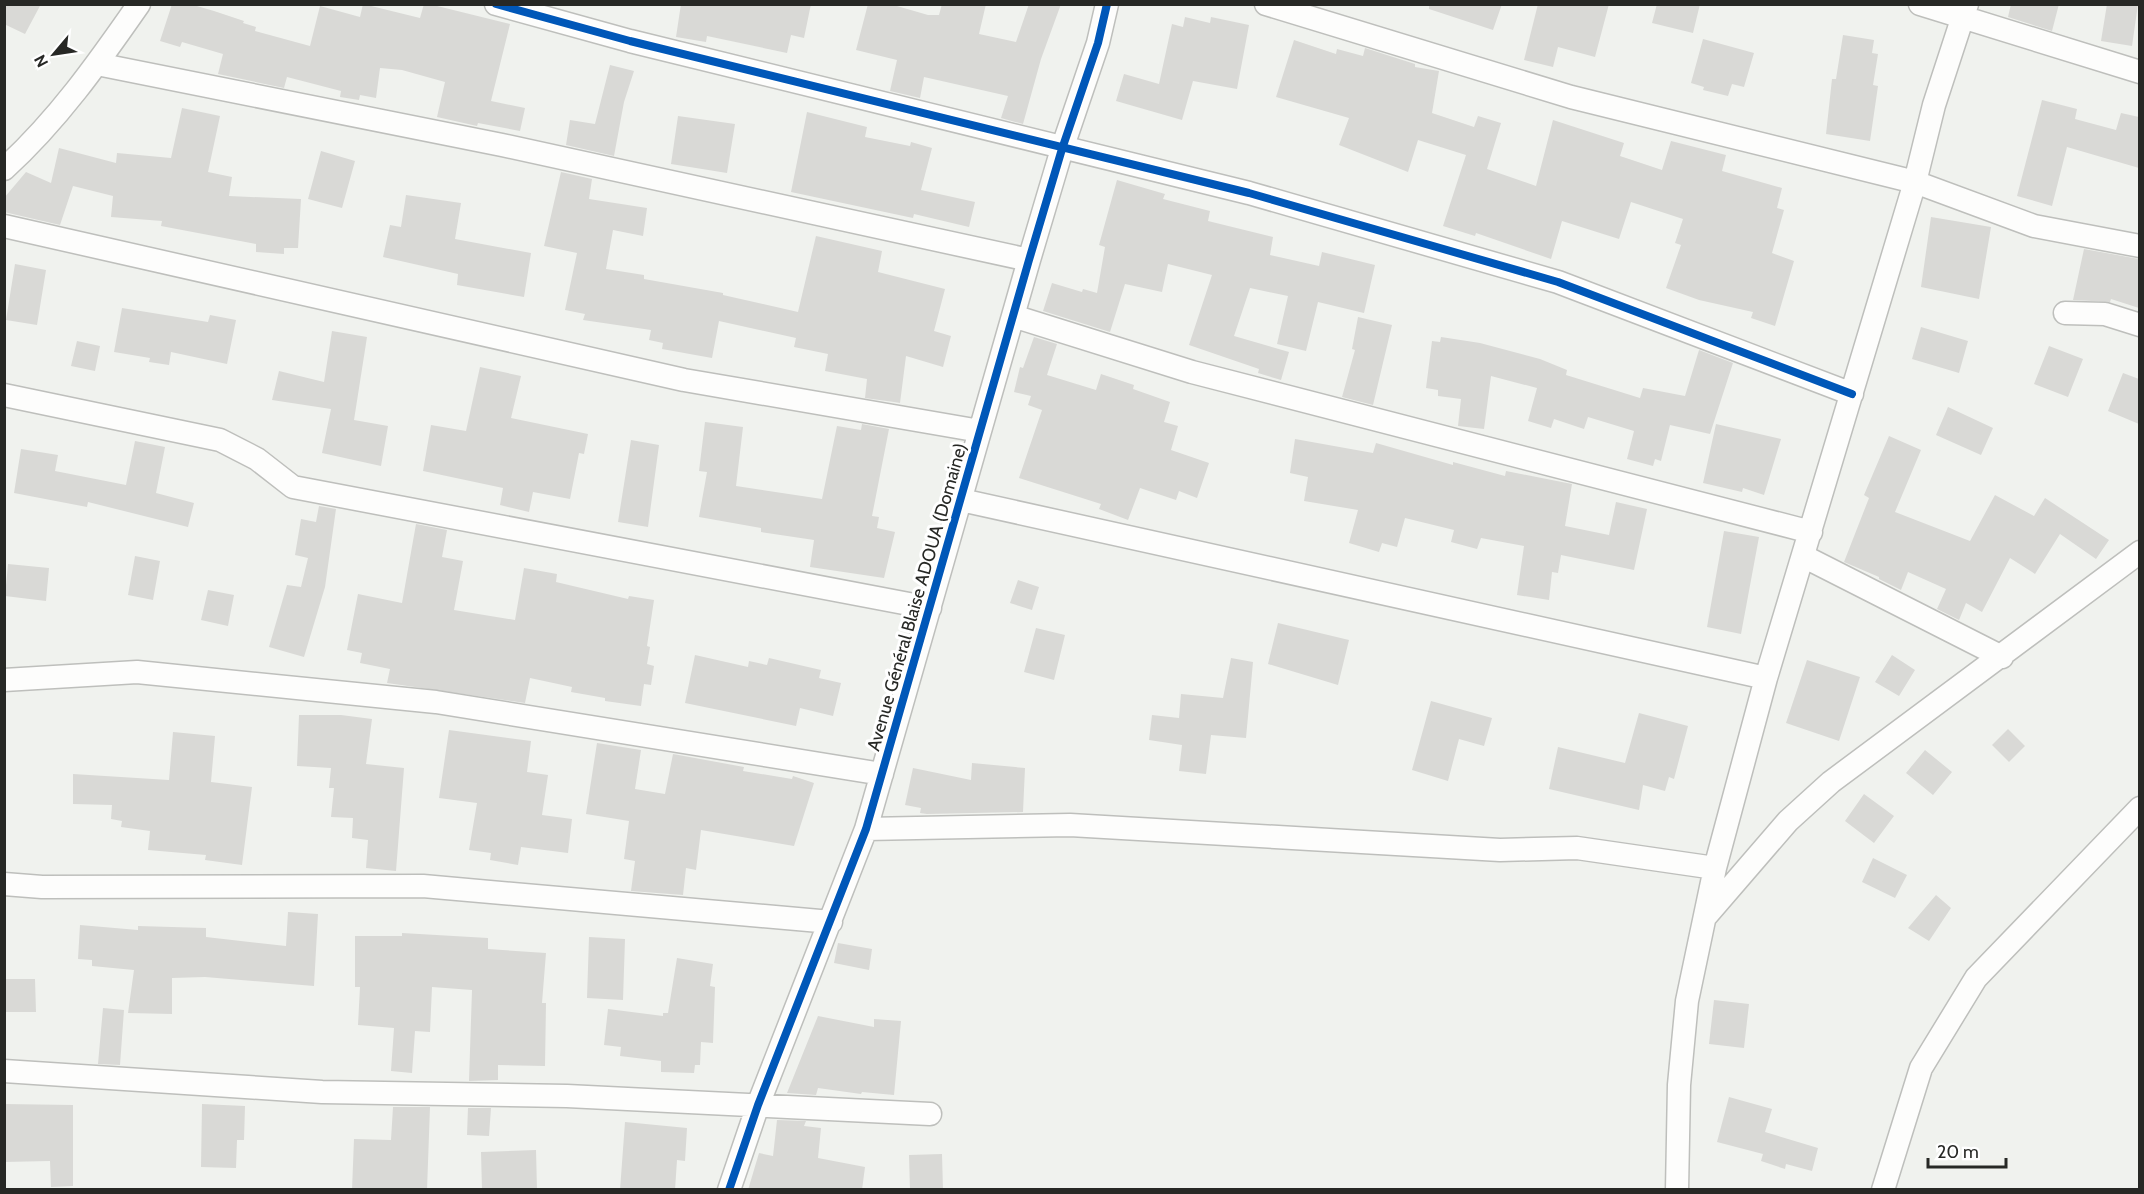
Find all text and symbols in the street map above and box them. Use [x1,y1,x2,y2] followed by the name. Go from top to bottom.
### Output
[24,24,84,84] north arrow
[30,51,52,71] text: N
[862,441,972,753] street label: Avenue Général Blaise ADOUA (Domaine)
[1928,1131,2006,1169] scale bar
[1937,1141,1979,1163] text: 20 m

